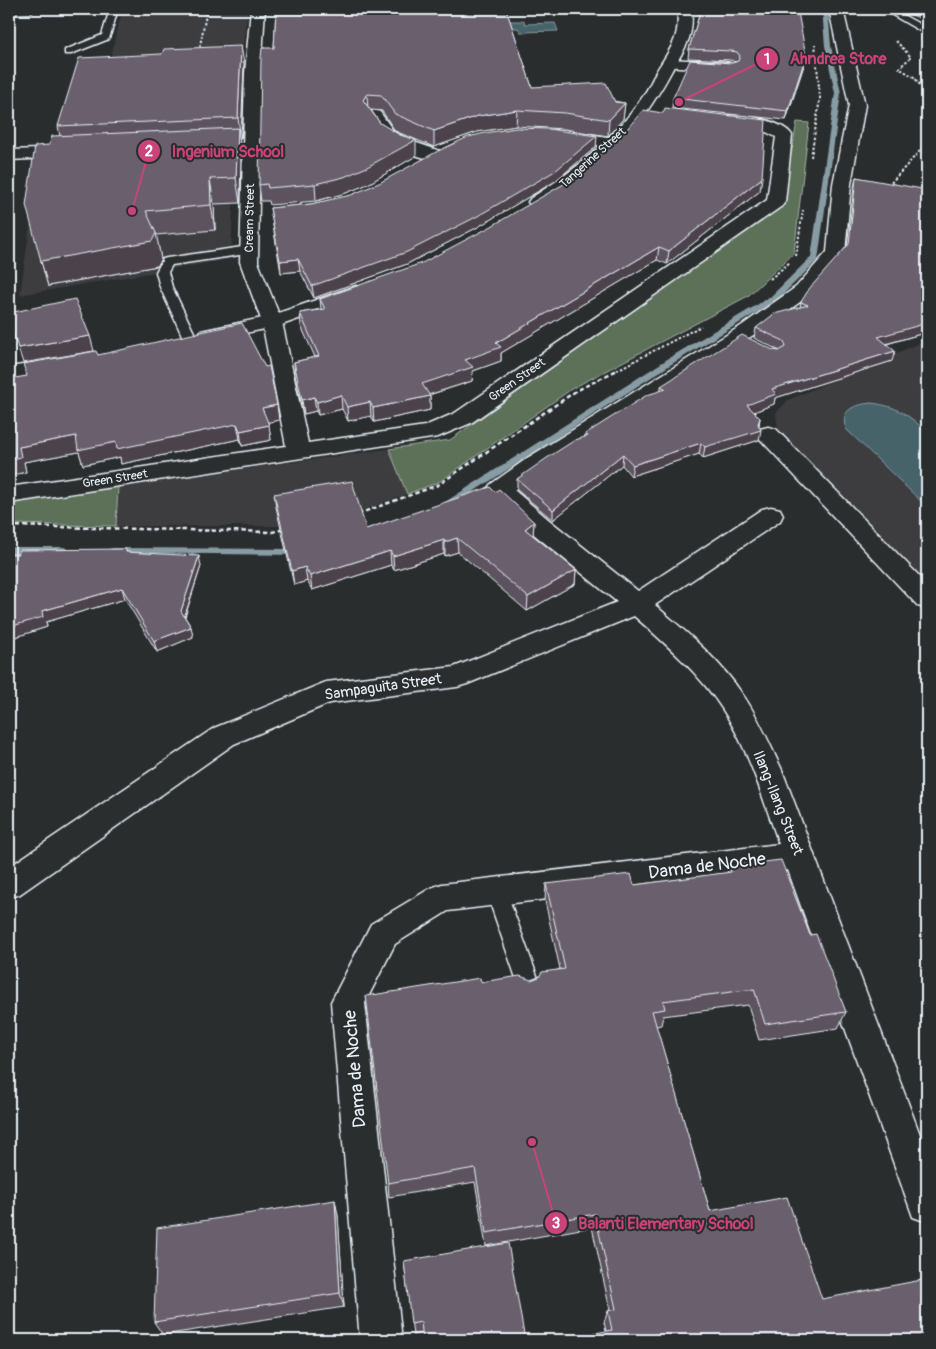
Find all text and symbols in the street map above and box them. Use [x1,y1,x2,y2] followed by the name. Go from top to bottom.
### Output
[755,43,897,74] callout: Ahndrea Store
[790,49,887,69] text: Ahndrea Store
[764,50,770,69] text: 1
[557,124,629,192] street label: Tangerine Street
[136,136,294,167] callout: Ingenium School
[145,142,153,161] text: 2
[172,142,284,162] text: Ingenium School
[242,183,258,253] street label: Cream Street
[486,355,548,405] street label: Green Street
[81,466,149,492] street label: Green Street
[323,669,444,705] street label: Sampaguita Street
[748,748,808,859] street label: Ilang-Ilang Street
[647,847,767,885] street label: Dama de Noche
[338,1009,372,1129] street label: Dama de Noche
[543,1208,763,1239] callout: Balanti Elementary School
[552,1214,560,1233] text: 3
[578,1214,754,1234] text: Balanti Elementary School

